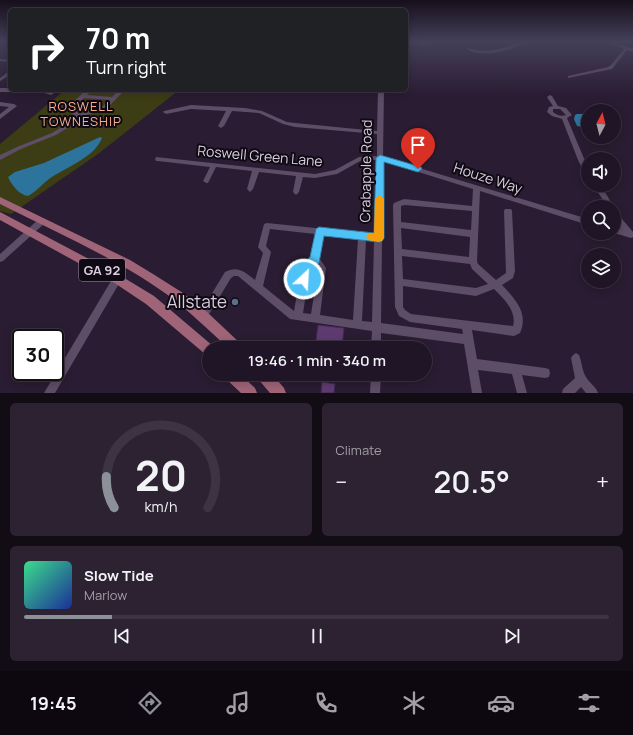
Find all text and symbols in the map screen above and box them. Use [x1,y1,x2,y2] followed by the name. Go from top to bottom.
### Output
[86,19,150,57] text: 70 m
[20,24,72,76] icon: right
[86,55,167,79] text: Turn right
[40,97,122,130] district label: ROSWELL TOWNESHIP
[581,104,621,144] north arrow
[581,104,621,288] map controls
[355,120,376,222] street label: Crabapple Road
[401,128,435,169] pin
[407,134,429,156] icon: arrive
[197,141,323,170] street label: Roswell Green Lane
[581,152,621,192] button: sound
[451,157,526,198] street label: Houze Way
[581,200,621,240] button: search
[581,248,621,288] button: layers
[283,258,325,300] position arrow
[79,259,125,281] road number: GA 92
[167,290,227,313] place label: Allstate
[230,297,240,307] marker: Allstate
[12,329,64,381] speed limit sign: 30
[248,350,386,371] text: 19:46 · 1 min · 340 m
[336,441,382,459] text: Climate
[135,446,187,502] text: 20
[434,461,510,502] text: 20.5°
[336,467,347,497] text: −
[596,467,609,497] text: +
[144,496,177,515] text: km/h
[84,565,154,586] text: Slow Tide
[84,586,127,604] text: Marlow
[111,625,133,647] icon: previous
[306,625,328,647] icon: pause
[501,625,523,647] icon: next
[136,689,164,717] icon: directions
[224,689,252,717] icon: music
[312,689,340,717] icon: phone
[400,689,428,717] icon: climate
[487,689,515,717] icon: car
[575,689,603,717] icon: filters
[30,691,77,715] text: 19:45

